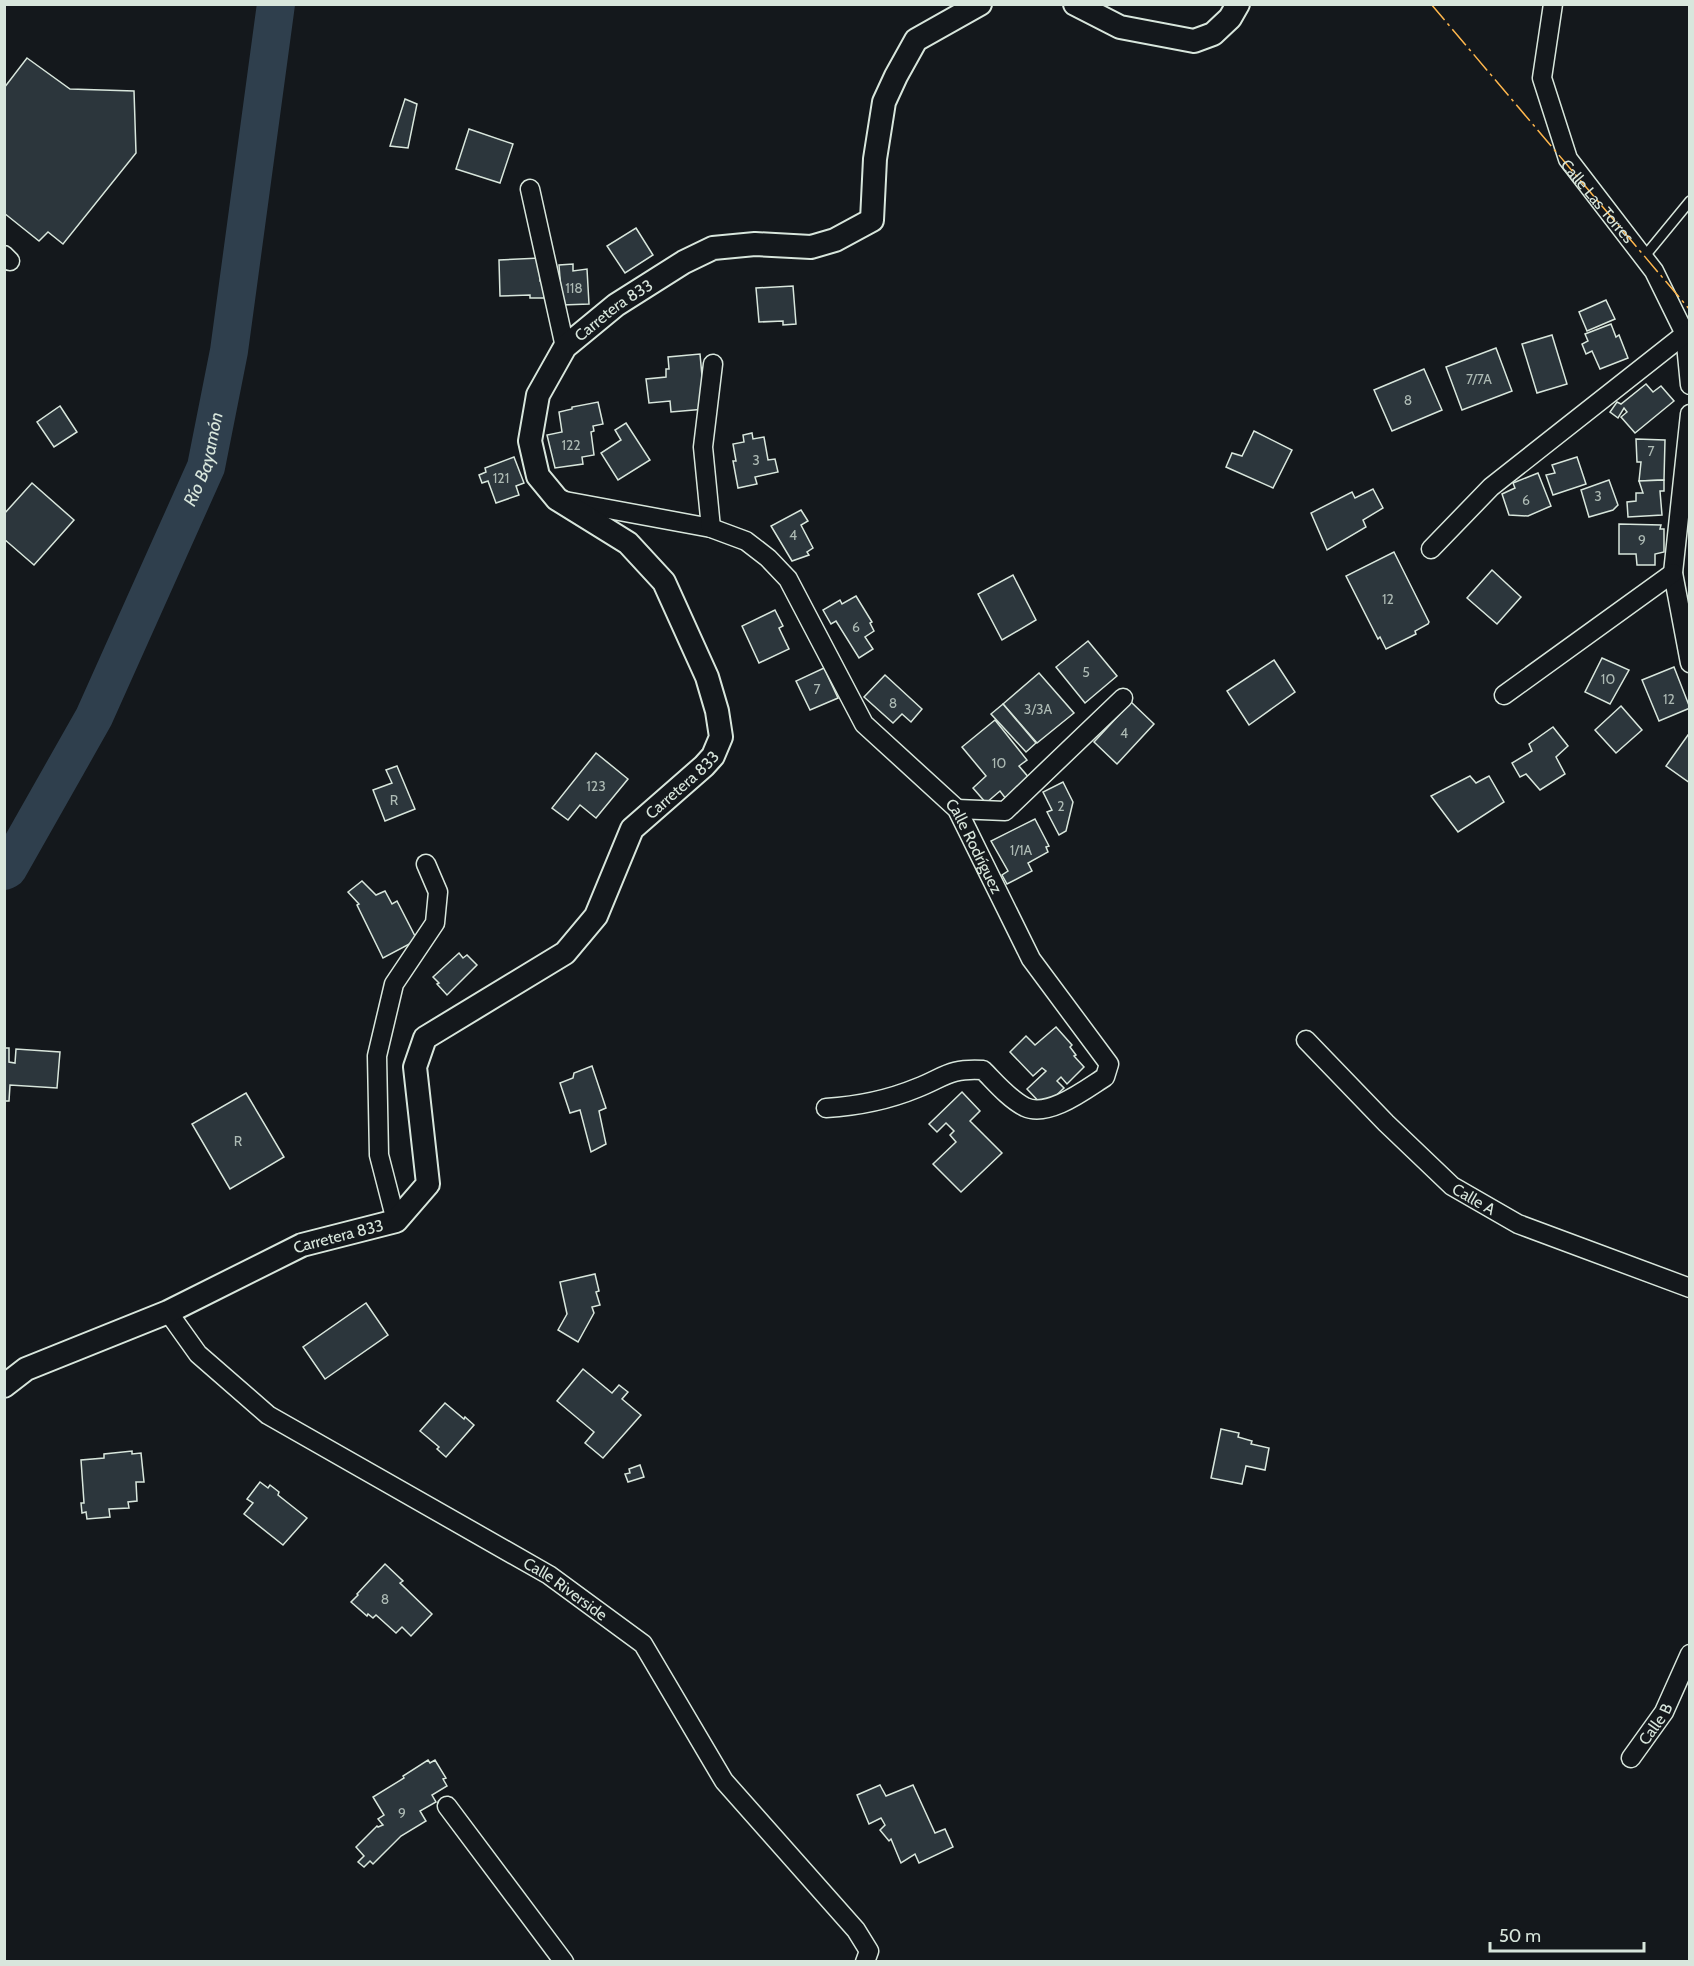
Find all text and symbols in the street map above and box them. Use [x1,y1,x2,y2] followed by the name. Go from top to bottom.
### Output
[1557,155,1639,247] street label: Calle Las Torres
[570,275,656,345] street label: Carretera 833
[565,279,583,297] house number: 118
[1466,370,1492,388] house number: 7/7A
[1404,391,1412,409] house number: 8
[179,410,228,510] water label: Río Bayamón
[561,436,581,454] house number: 122
[1647,442,1655,460] house number: 7
[752,451,760,469] house number: 3
[493,469,509,487] house number: 121
[1594,487,1602,505] house number: 3
[1522,491,1530,509] house number: 6
[789,526,797,544] house number: 4
[1638,531,1646,549] house number: 9
[1382,590,1394,608] house number: 12
[852,618,860,636] house number: 6
[1082,663,1090,681] house number: 5
[1601,670,1615,688] house number: 10
[813,680,821,698] house number: 7
[1663,690,1675,708] house number: 12
[889,694,897,712] house number: 8
[1024,700,1053,718] house number: 3/3A
[1120,724,1128,742] house number: 4
[641,747,723,823] street label: Carretera 833
[992,754,1006,772] house number: 10
[586,777,606,795] house number: 123
[390,791,399,809] house number: R
[942,794,1007,897] street label: Calle Rodríguez
[1057,797,1065,815] house number: 2
[1010,841,1033,859] house number: 1/1A
[234,1132,243,1150] house number: R
[1449,1179,1499,1219] street label: Calle A
[290,1215,385,1257] street label: Carretera 833
[520,1553,611,1624] street label: Calle Riverside
[381,1590,389,1608] house number: 8
[1634,1700,1676,1748] street label: Calle B
[398,1804,406,1822] house number: 9
[1490,1915,1644,1953] scale bar
[1499,1925,1541,1947] text: 50 m

